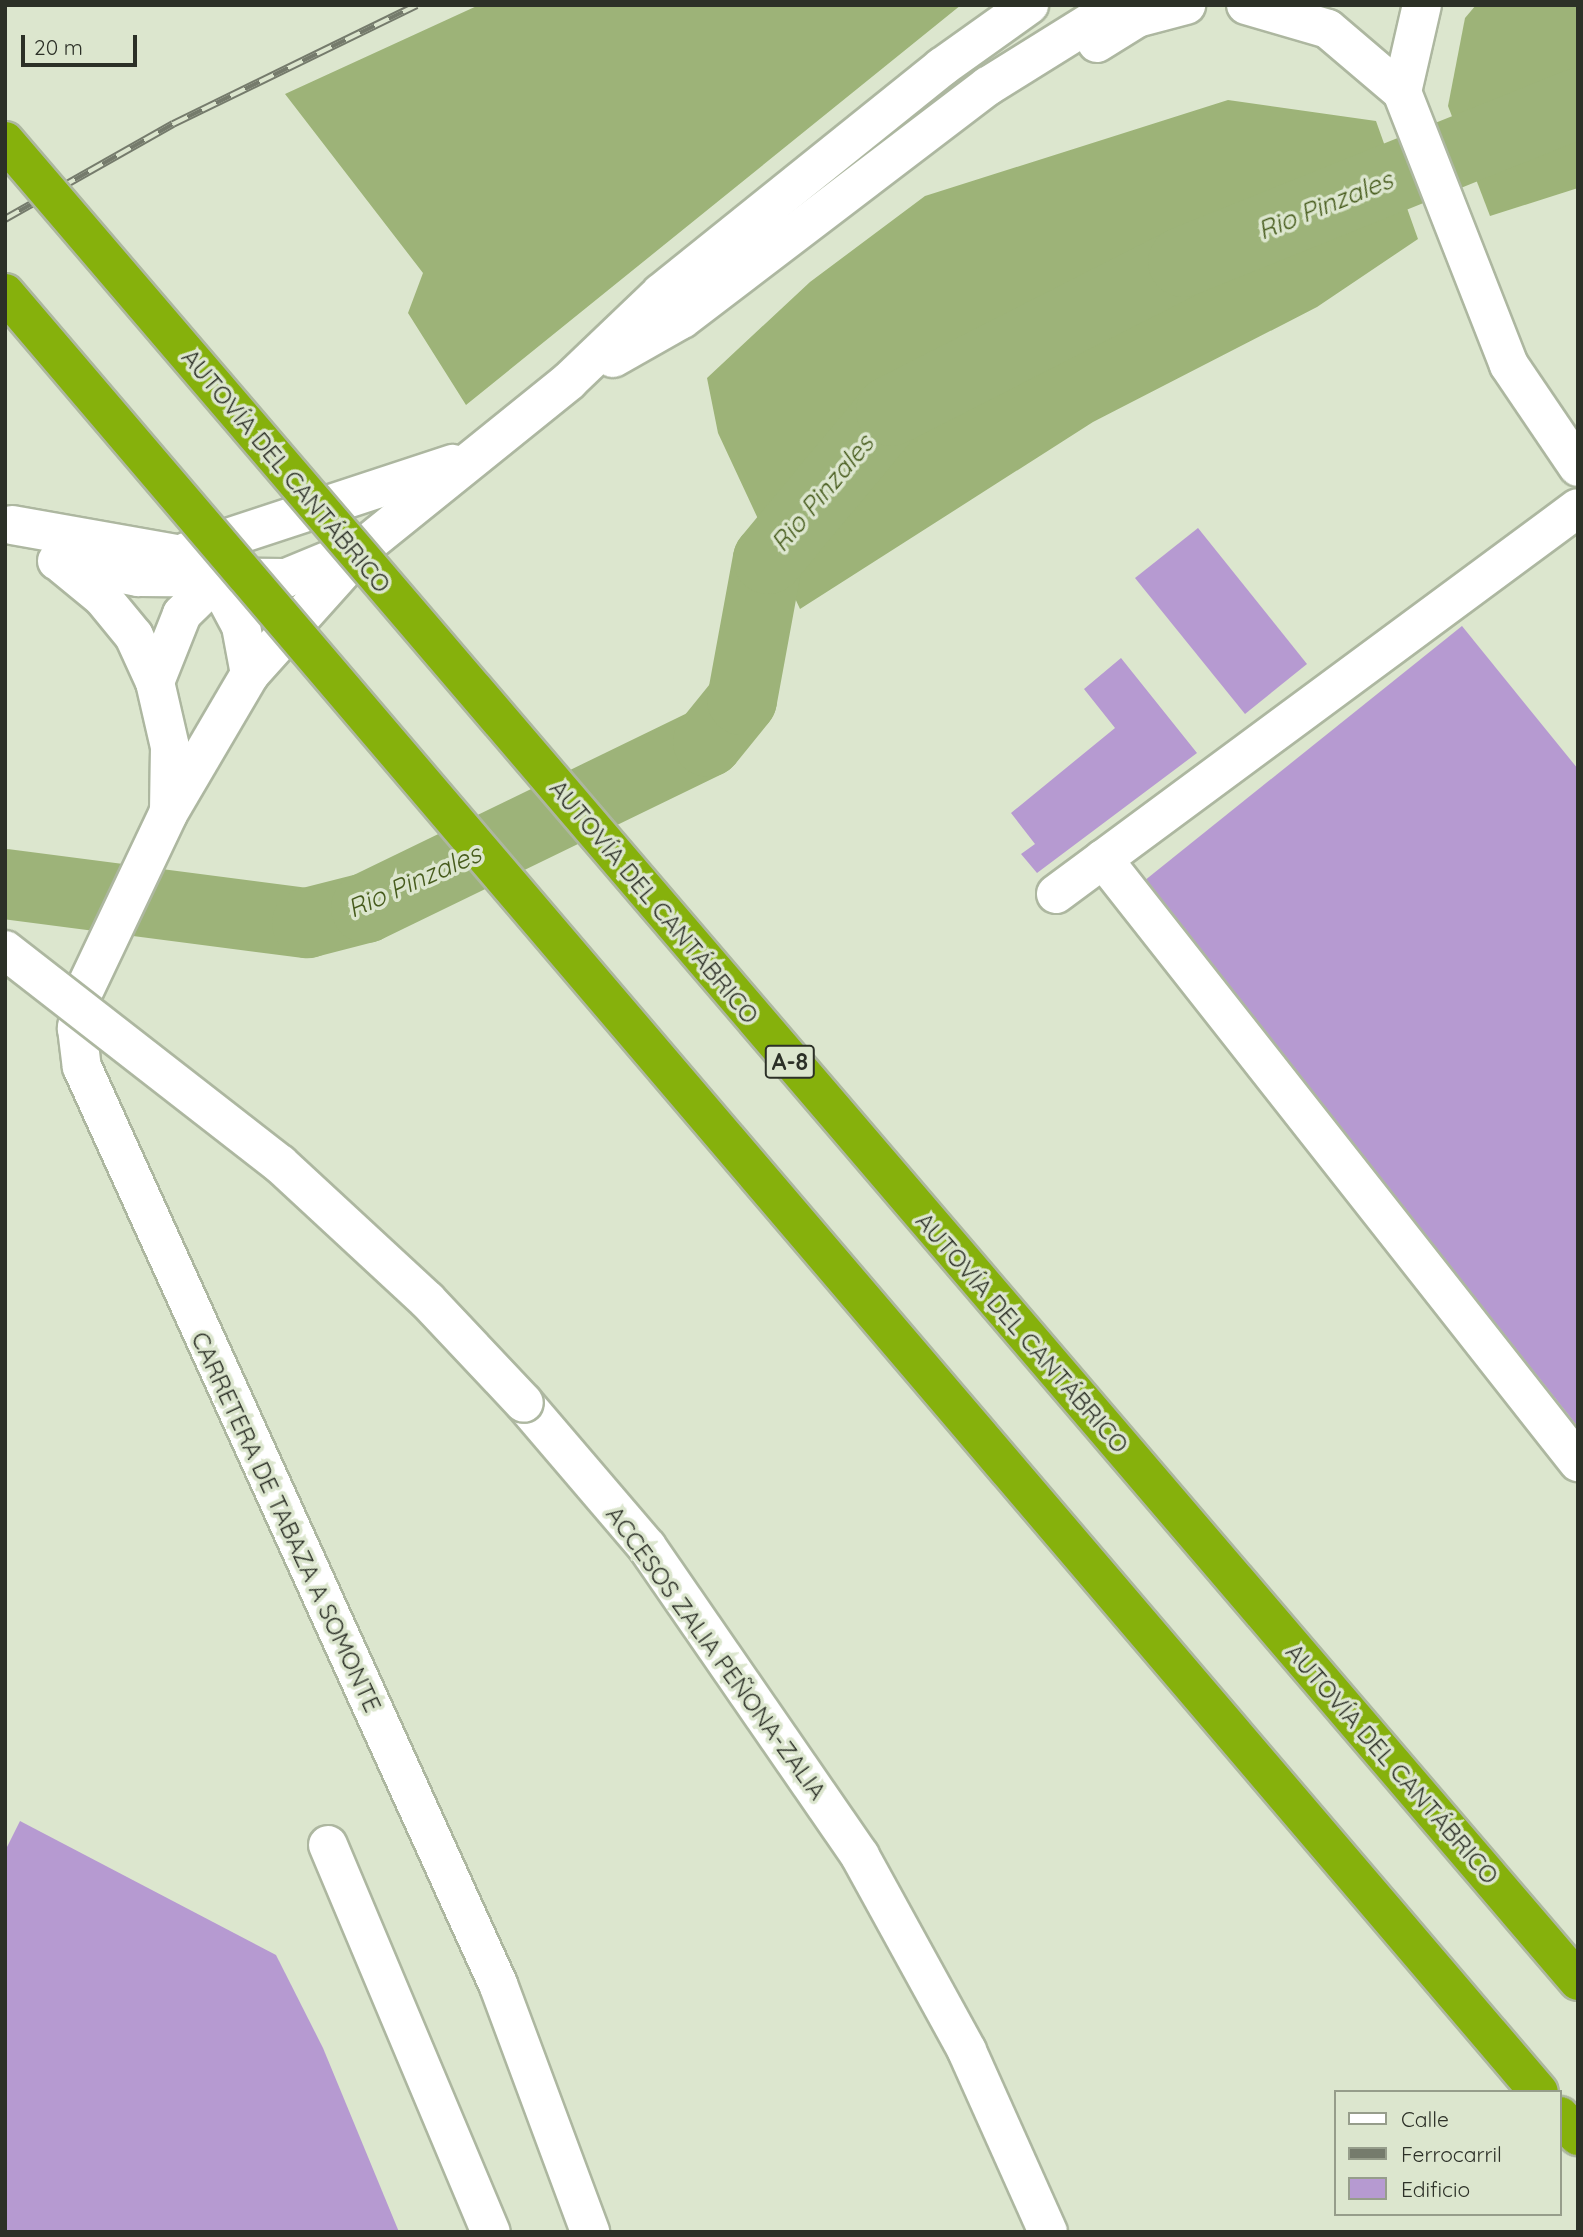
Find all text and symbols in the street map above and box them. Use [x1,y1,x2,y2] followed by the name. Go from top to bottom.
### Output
[24,21,140,65] scale bar
[34,34,83,60] text: 20 m
[1253,164,1397,246] water label: Rio Pinzales
[176,343,396,599] street label: AUTOVÍA DEL CANTÁBRICO
[764,428,880,558] water label: Rio Pinzales
[544,774,764,1030] street label: AUTOVÍA DEL CANTÁBRICO
[342,838,486,924] water label: Rio Pinzales
[764,1042,816,1082] road number: A-8
[910,1207,1134,1459] street label: AUTOVÍA DEL CANTÁBRICO
[185,1327,387,1717] street label: CARRETERA DE TABAZA A SOMONTE
[600,1501,832,1805] street label: ACCESOS ZALIA PEÑONA-ZALIA
[1280,1638,1504,1890] street label: AUTOVÍA DEL CANTÁBRICO
[1334,2090,1562,2216] legend
[1401,2106,1449,2132] text: Calle
[1401,2141,1502,2167] text: Ferrocarril
[1401,2176,1470,2202] text: Edificio

